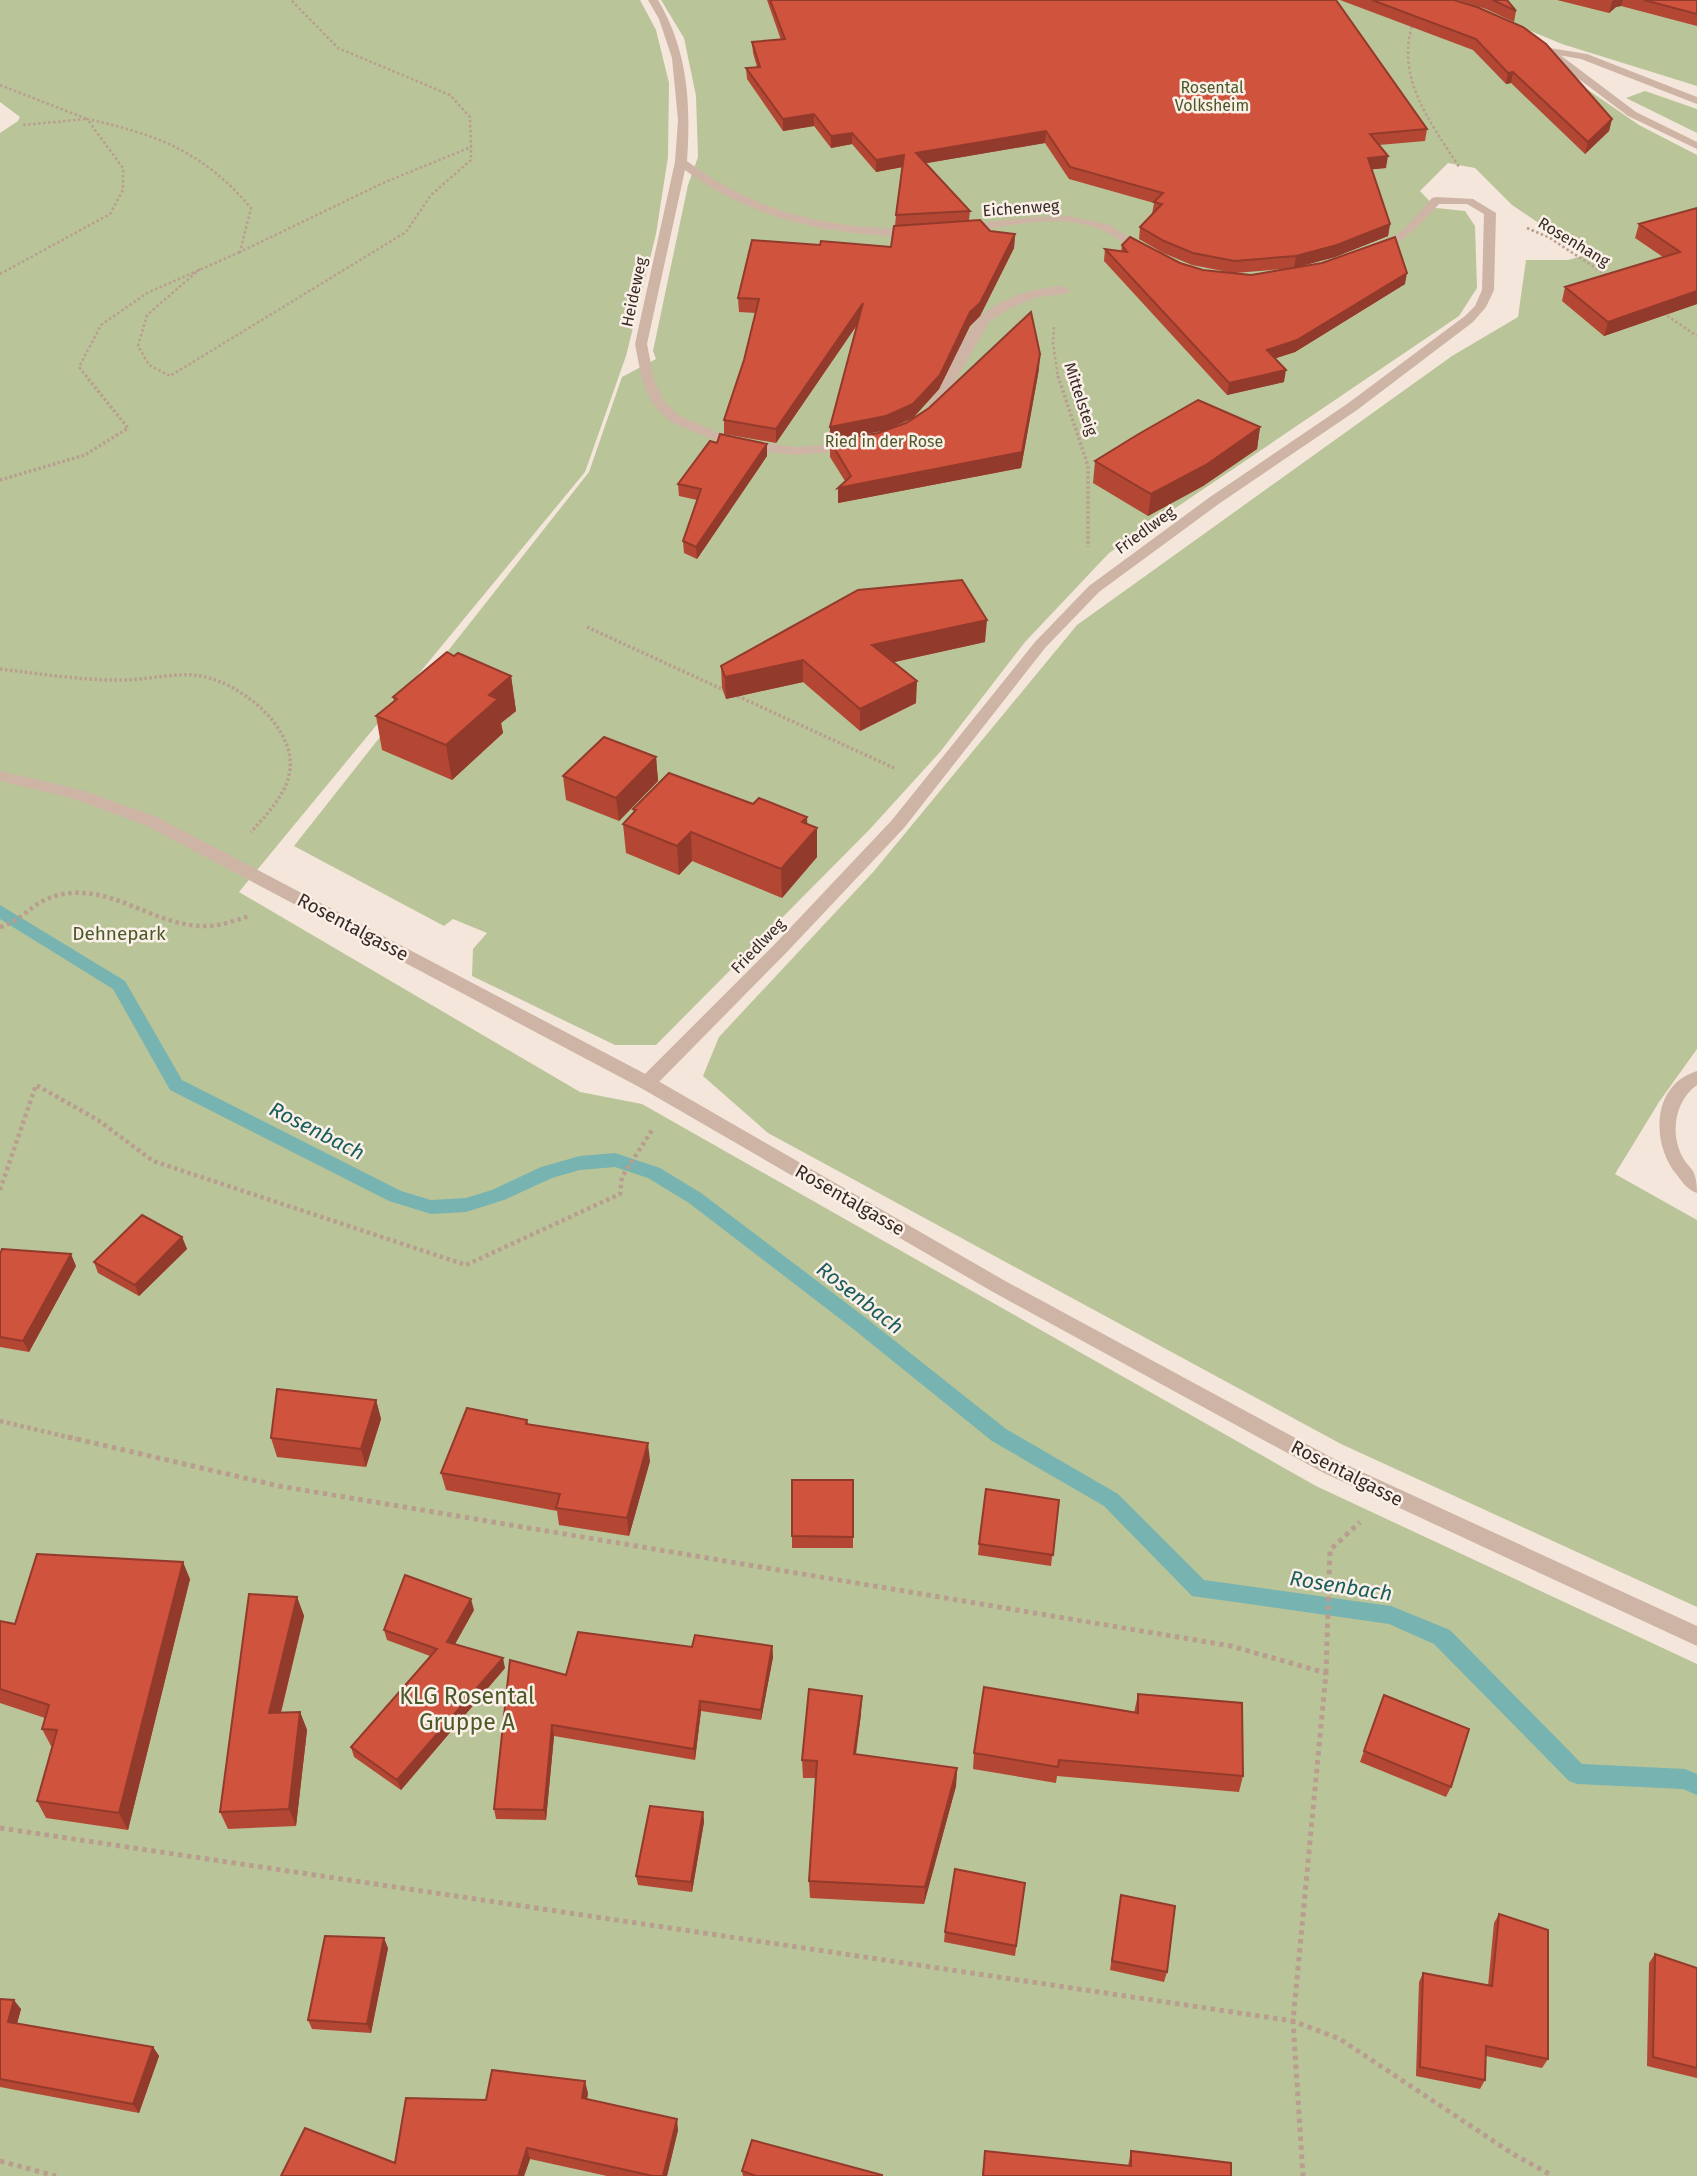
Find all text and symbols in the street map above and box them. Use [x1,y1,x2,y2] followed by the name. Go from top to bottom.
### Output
[1175,78,1249,115] park label: Rosental Volksheim
[982,196,1061,220] street label: Eichenweg
[1535,213,1614,271] street label: Rosenhang
[617,255,651,329] street label: Heideweg
[1060,360,1102,439] street label: Mittelsteig
[825,432,943,451] park label: Ried in der Rose
[1111,502,1179,558] street label: Friedlweg
[293,888,413,966] street label: Rosentalgasse
[727,914,789,978] street label: Friedlweg
[72,922,166,945] park label: Dehnepark
[265,1096,369,1166] water label: Rosenbach
[791,1159,909,1241] street label: Rosentalgasse
[811,1256,909,1340] water label: Rosenbach
[1287,1435,1407,1511] street label: Rosentalgasse
[1288,1565,1394,1607] water label: Rosenbach
[399,1682,535,1736] park label: KLG Rosental Gruppe A

